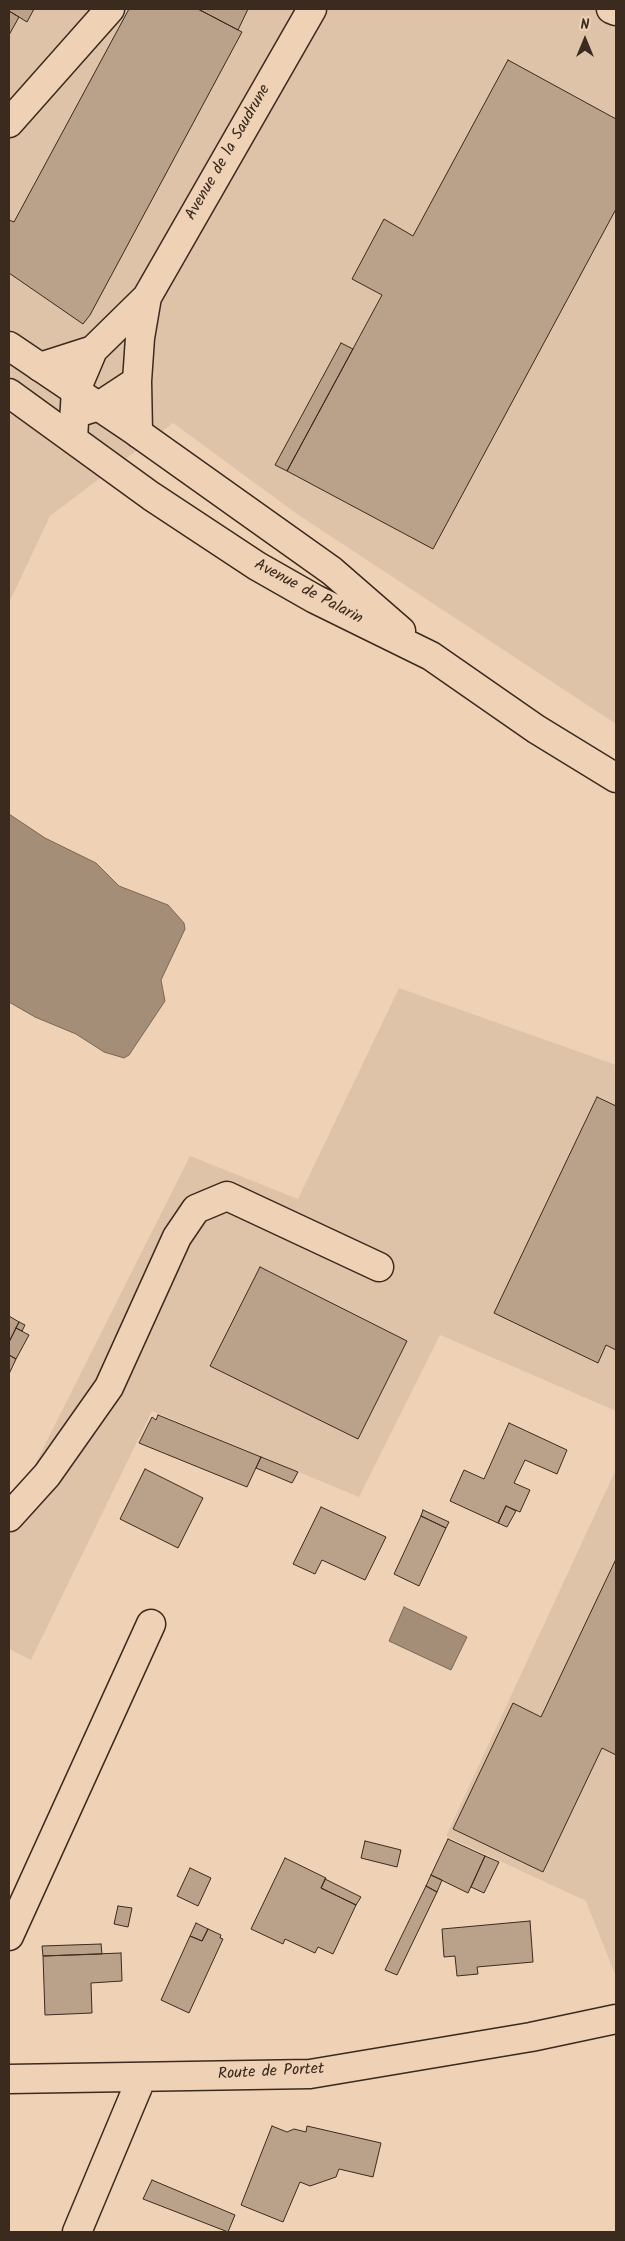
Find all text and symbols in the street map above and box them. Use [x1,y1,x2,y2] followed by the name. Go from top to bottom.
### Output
[581,14,589,36] text: N
[560,15,610,65] north arrow
[182,82,276,224] street label: Avenue de la Saudrune
[250,556,366,630] street label: Avenue de Palarin
[217,2061,325,2085] street label: Route de Portet

